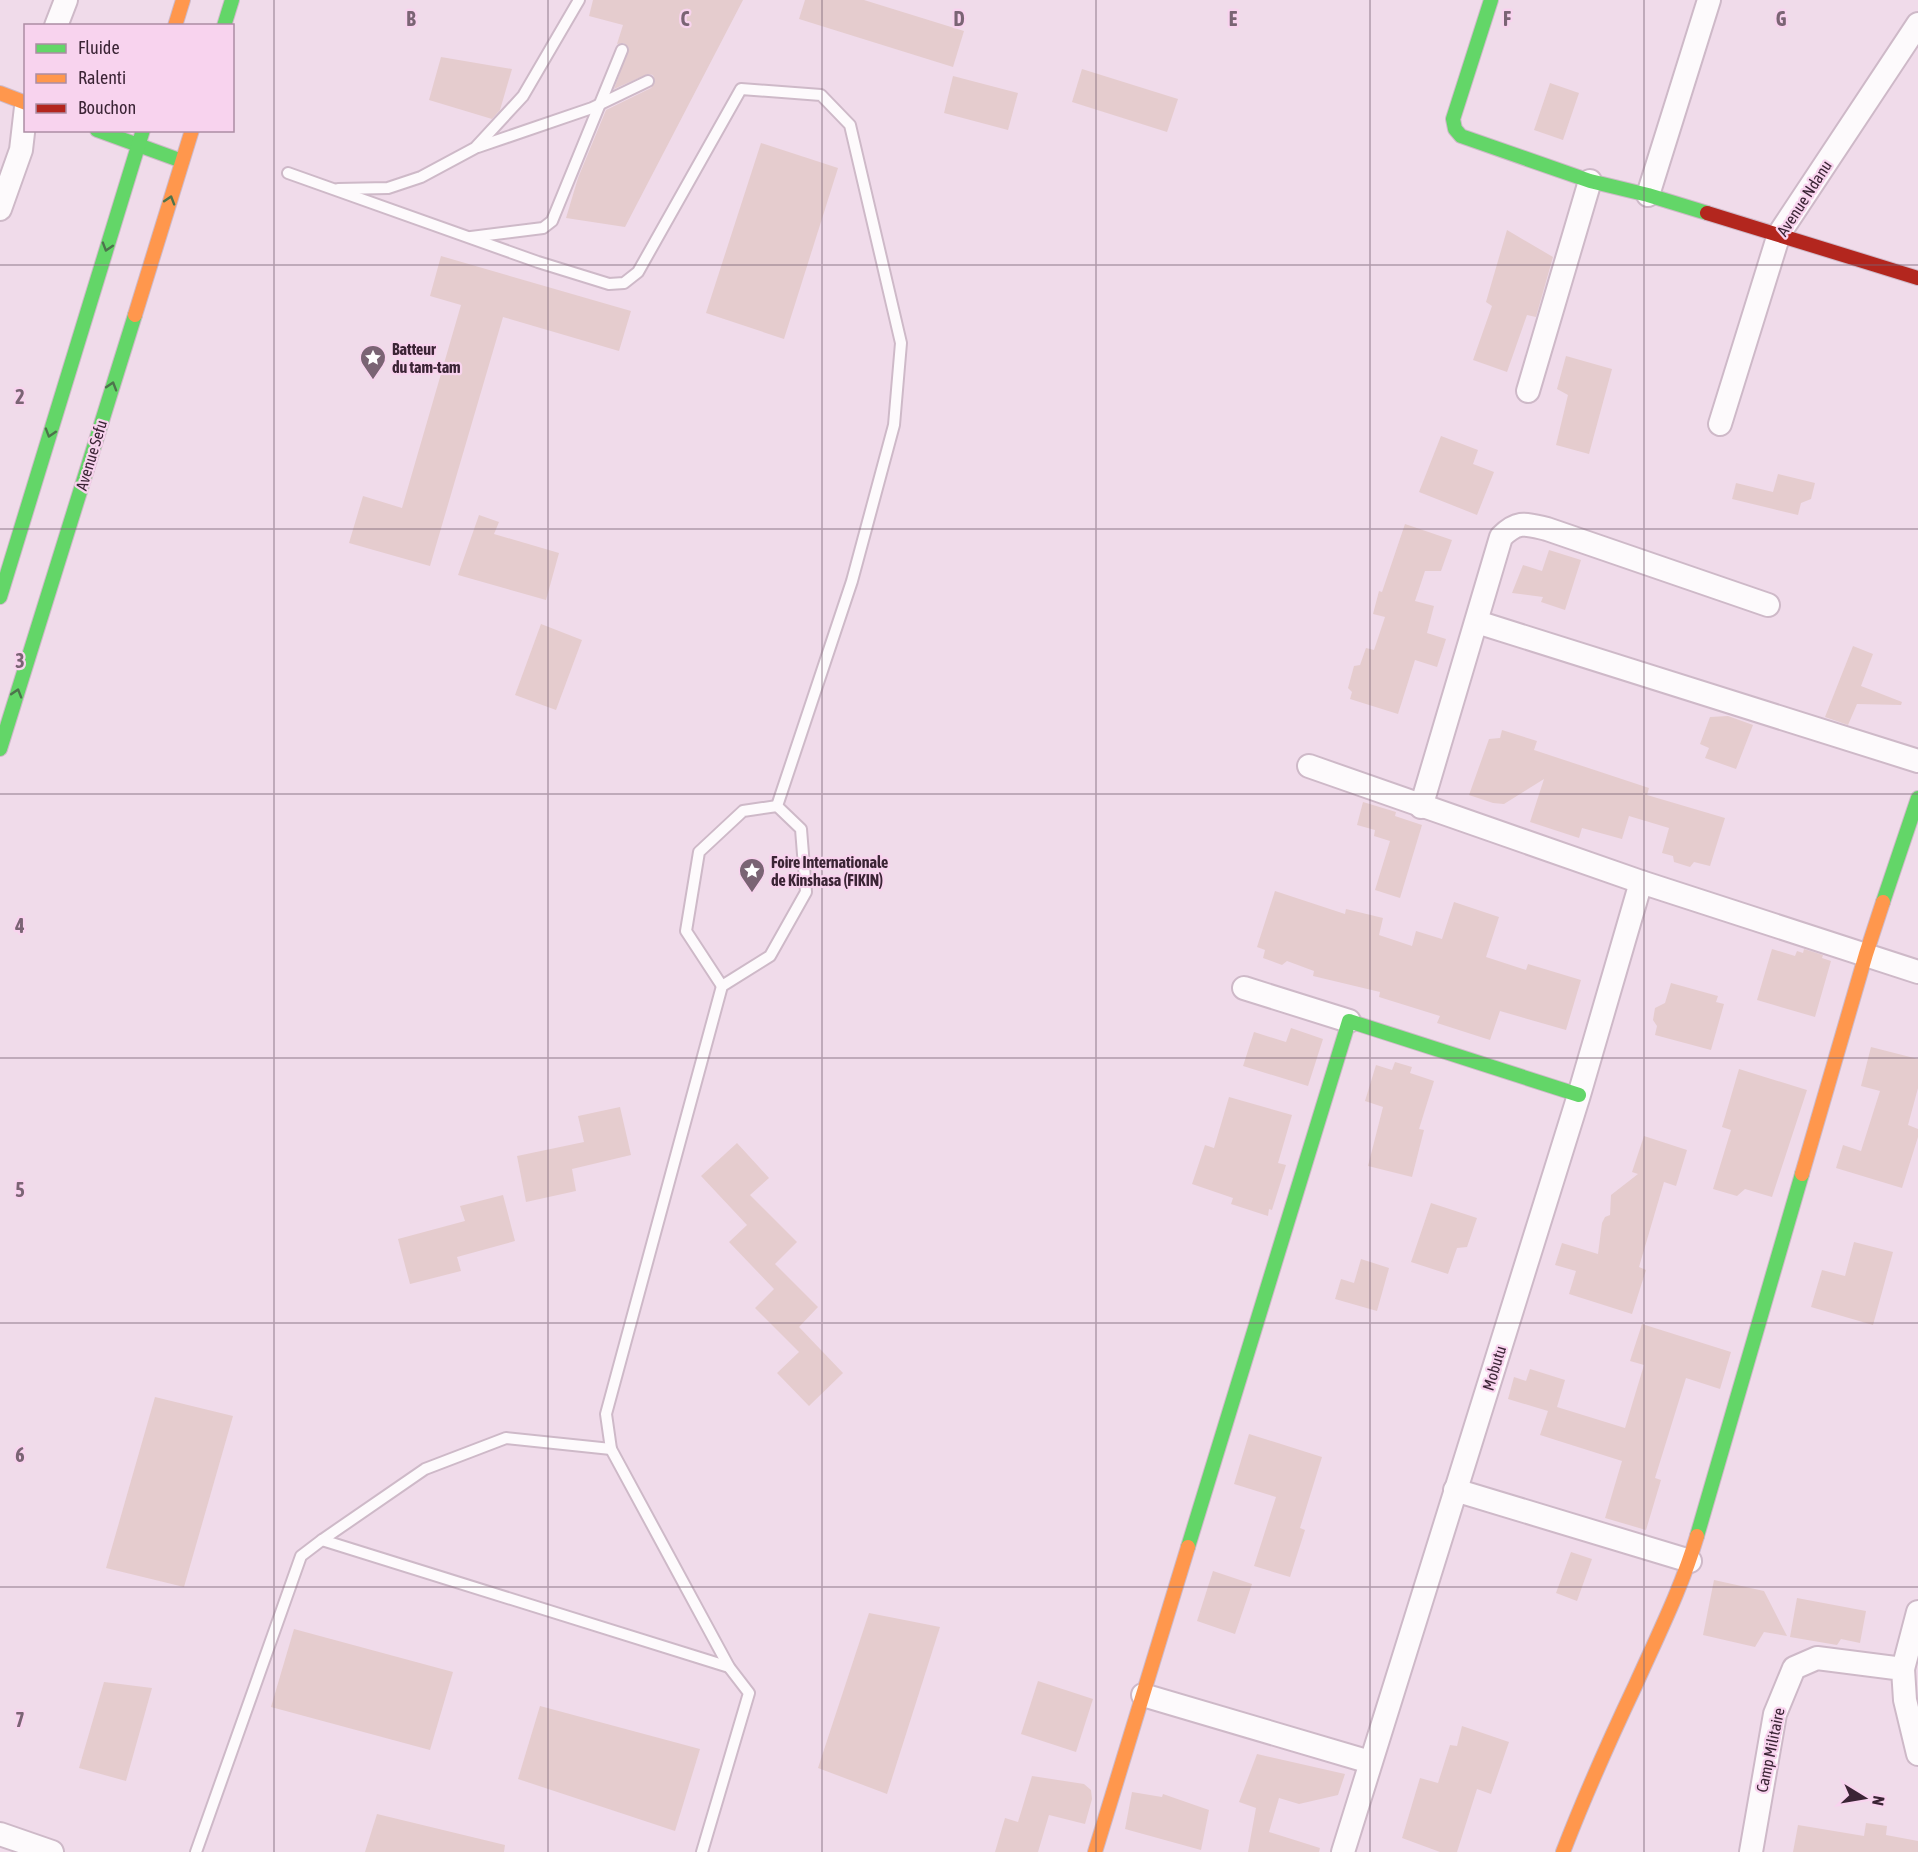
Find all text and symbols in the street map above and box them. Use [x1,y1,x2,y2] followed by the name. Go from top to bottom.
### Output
[406,7,416,30] text: B
[681,7,690,30] text: C
[953,7,965,30] text: D
[1229,7,1238,30] text: E
[1503,7,1511,30] text: F
[1776,7,1787,30] text: G
[24,24,234,132] legend
[78,37,120,58] text: Fluide
[78,67,126,88] text: Ralenti
[78,97,136,118] text: Bouchon
[1773,157,1835,239] street label: Avenue Ndanu
[163,195,175,206] one-way arrow
[102,241,114,252] one-way arrow
[392,340,461,376] place label: Batteur du tam-tam
[358,343,388,381] place icon: Batteur du tam-tam
[105,381,117,392] one-way arrow
[15,385,25,408] text: 2
[72,418,110,492] street label: Avenue Sefu
[45,427,57,438] one-way arrow
[15,649,25,672] text: 3
[10,688,22,699] one-way arrow
[771,853,888,889] place label: Foire Internationale de Kinshasa (FIKIN)
[737,856,767,894] place icon: Foire Internationale de Kinshasa (FIKIN)
[14,914,25,937] text: 4
[15,1178,25,1201] text: 5
[1479,1343,1509,1393] street label: Mobutu
[15,1443,25,1466] text: 6
[1752,1706,1789,1794] street label: Camp Militaire
[15,1708,25,1731] text: 7
[1834,1768,1894,1828] north arrow
[1869,1795,1888,1807] text: N

